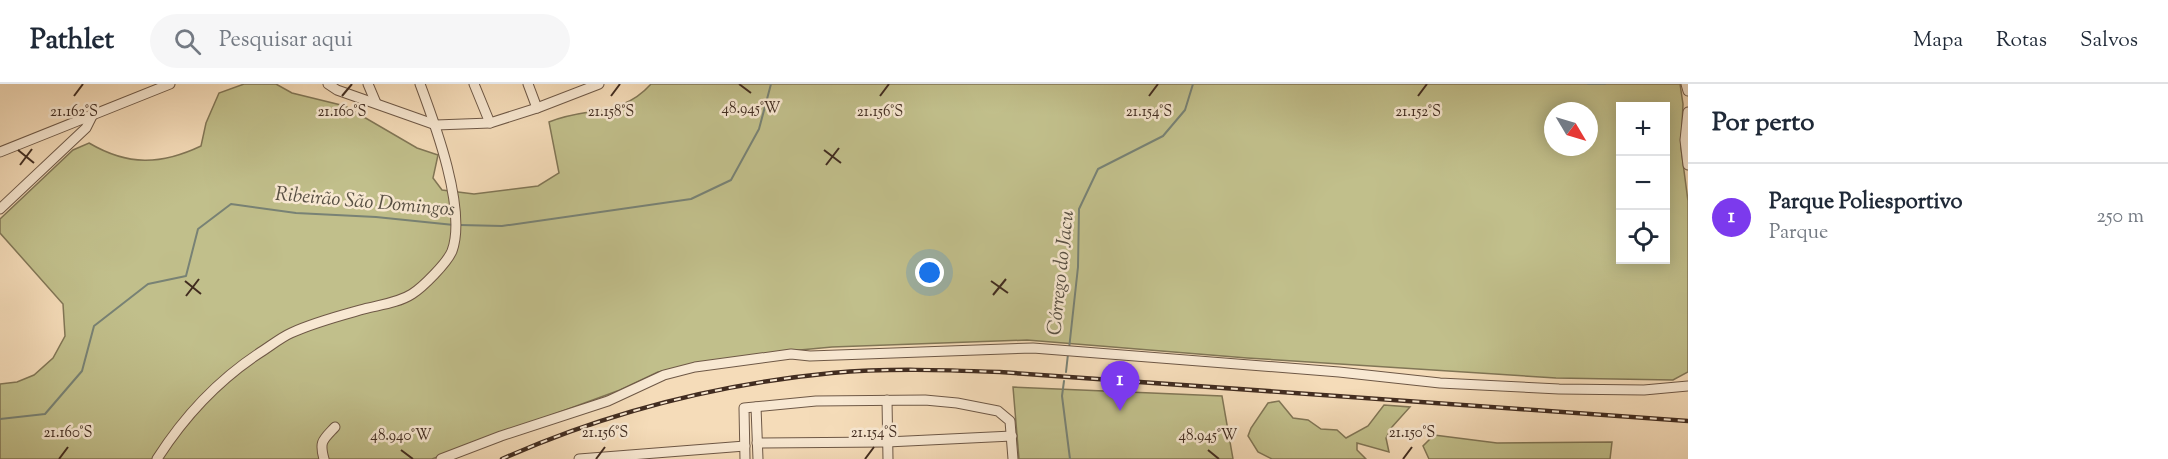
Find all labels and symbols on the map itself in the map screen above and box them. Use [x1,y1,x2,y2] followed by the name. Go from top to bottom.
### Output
[722,99,781,120] text: 48.945°W
[50,102,98,123] text: 21.162°S
[318,102,367,123] text: 21.160°S
[588,102,634,123] text: 21.158°S
[857,102,903,123] text: 21.156°S
[1126,102,1172,123] text: 21.154°S
[1395,102,1441,123] text: 21.152°S
[1544,102,1598,156] north arrow
[274,181,456,225] water label: Ribeirão São Domingos
[1041,209,1083,337] water label: Córrego do Jacu
[915,258,944,287] your location
[1100,362,1140,411] pin: 1
[44,423,93,444] text: 21.160°S
[582,423,628,444] text: 21.156°S
[851,423,897,444] text: 21.154°S
[1389,423,1435,444] text: 21.150°S
[370,426,432,447] text: 48.940°W
[1179,426,1238,447] text: 48.945°W

